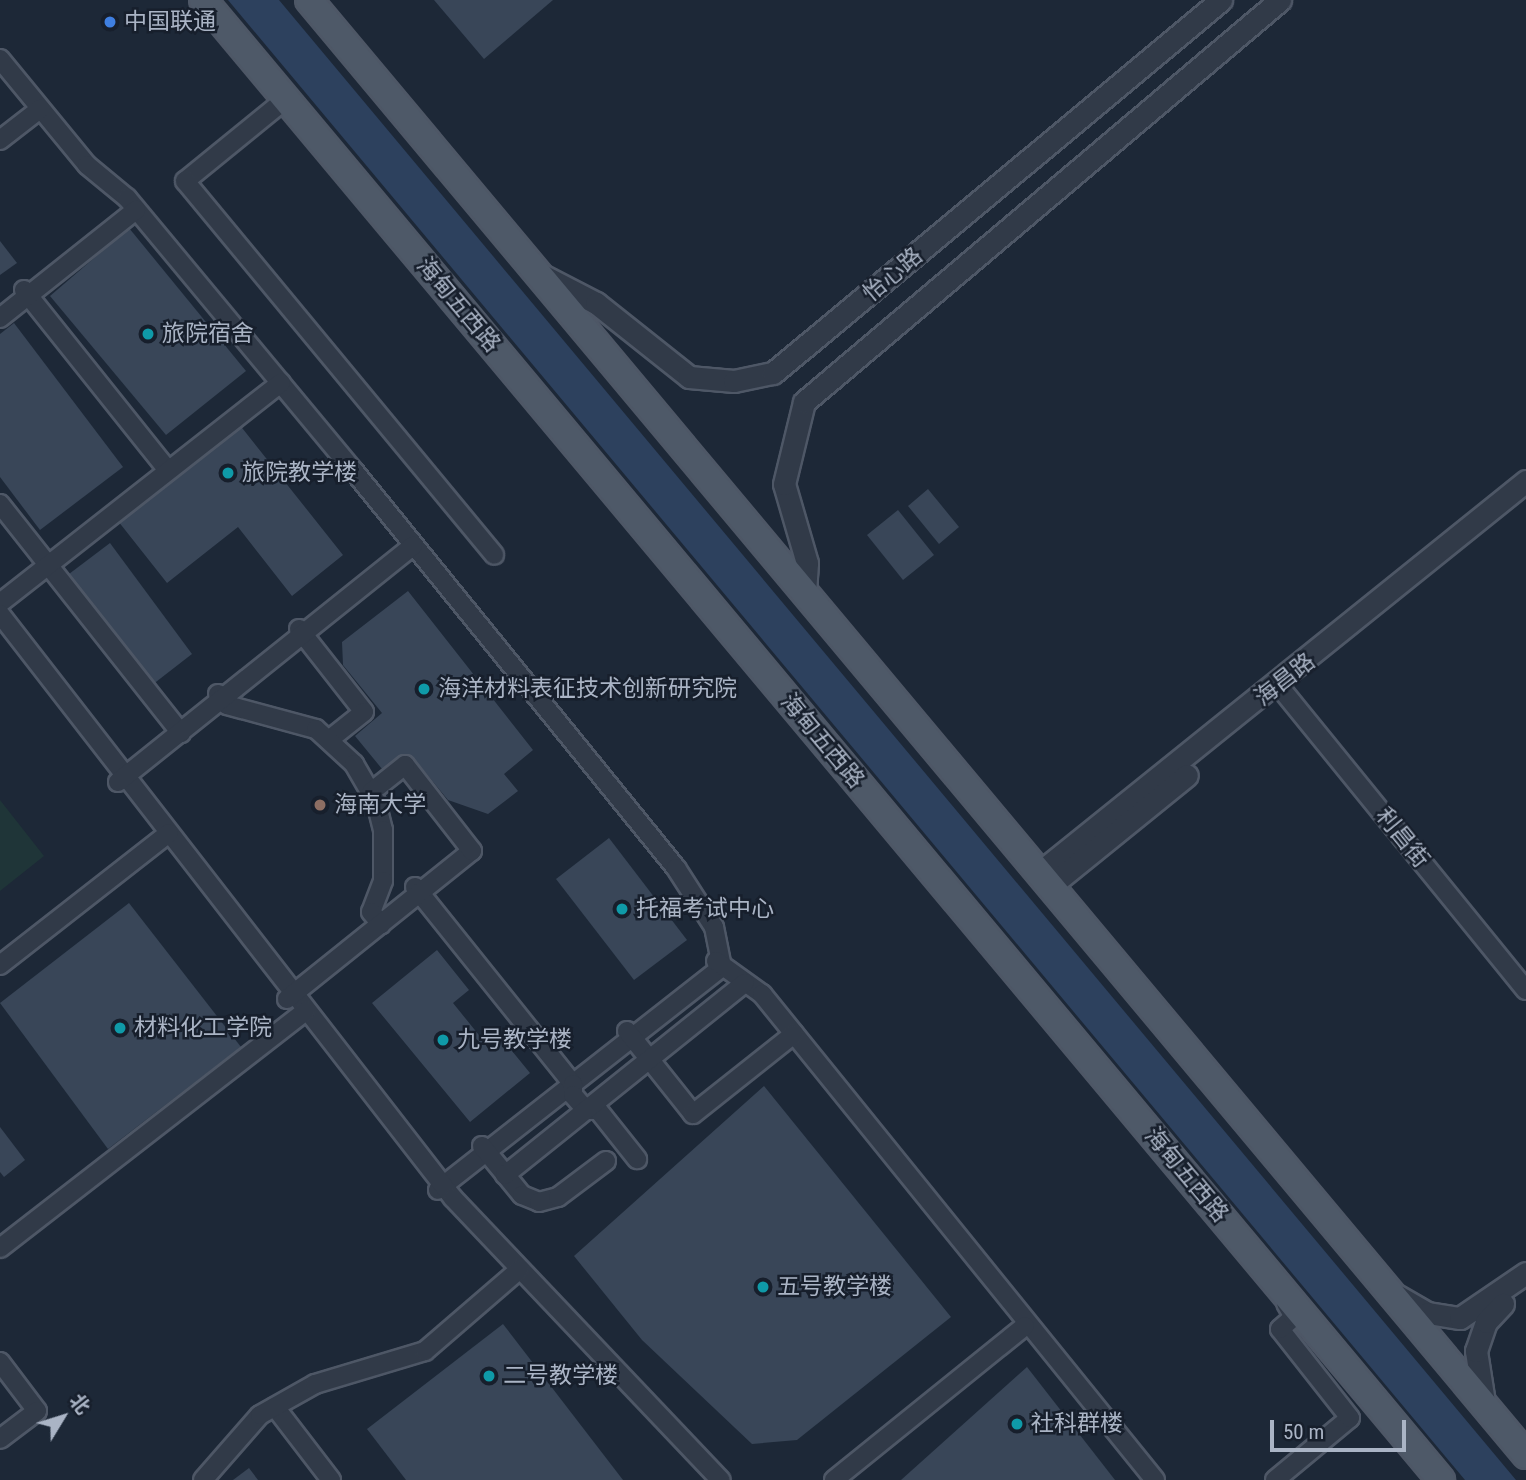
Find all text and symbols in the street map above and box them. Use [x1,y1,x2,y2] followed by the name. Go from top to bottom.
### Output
[124,8,216,36] place label: 中国联通
[102,14,118,30] marker: 中国联通
[858,242,928,308] street label: 怡心路
[410,252,506,358] street label: 海甸五西路
[162,320,254,348] place label: 旅院宿舍
[140,326,156,342] marker: 旅院宿舍
[242,459,357,487] place label: 旅院教学楼
[220,465,236,481] marker: 旅院教学楼
[1249,648,1321,712] street label: 海昌路
[438,675,737,703] place label: 海洋材料表征技术创新研究院
[416,681,432,697] marker: 海洋材料表征技术创新研究院
[774,688,870,794] street label: 海甸五西路
[334,791,426,819] place label: 海南大学
[312,797,328,813] marker: 海南大学
[1370,803,1434,873] street label: 利昌街
[636,895,774,923] place label: 托福考试中心
[614,901,630,917] marker: 托福考试中心
[134,1014,272,1042] place label: 材料化工学院
[112,1020,128,1036] marker: 材料化工学院
[457,1026,572,1054] place label: 九号教学楼
[435,1032,451,1048] marker: 九号教学楼
[1138,1122,1234,1228] street label: 海甸五西路
[777,1273,892,1301] place label: 五号教学楼
[755,1279,771,1295] marker: 五号教学楼
[503,1362,618,1390] place label: 二号教学楼
[481,1368,497,1384] marker: 二号教学楼
[28,1382,98,1452] north arrow
[65,1389,95,1418] text: 北
[1274,1406,1410,1450] scale bar
[1031,1410,1123,1438] place label: 社科群楼
[1009,1416,1025,1432] marker: 社科群楼
[1283,1420,1324,1444] text: 50 m

